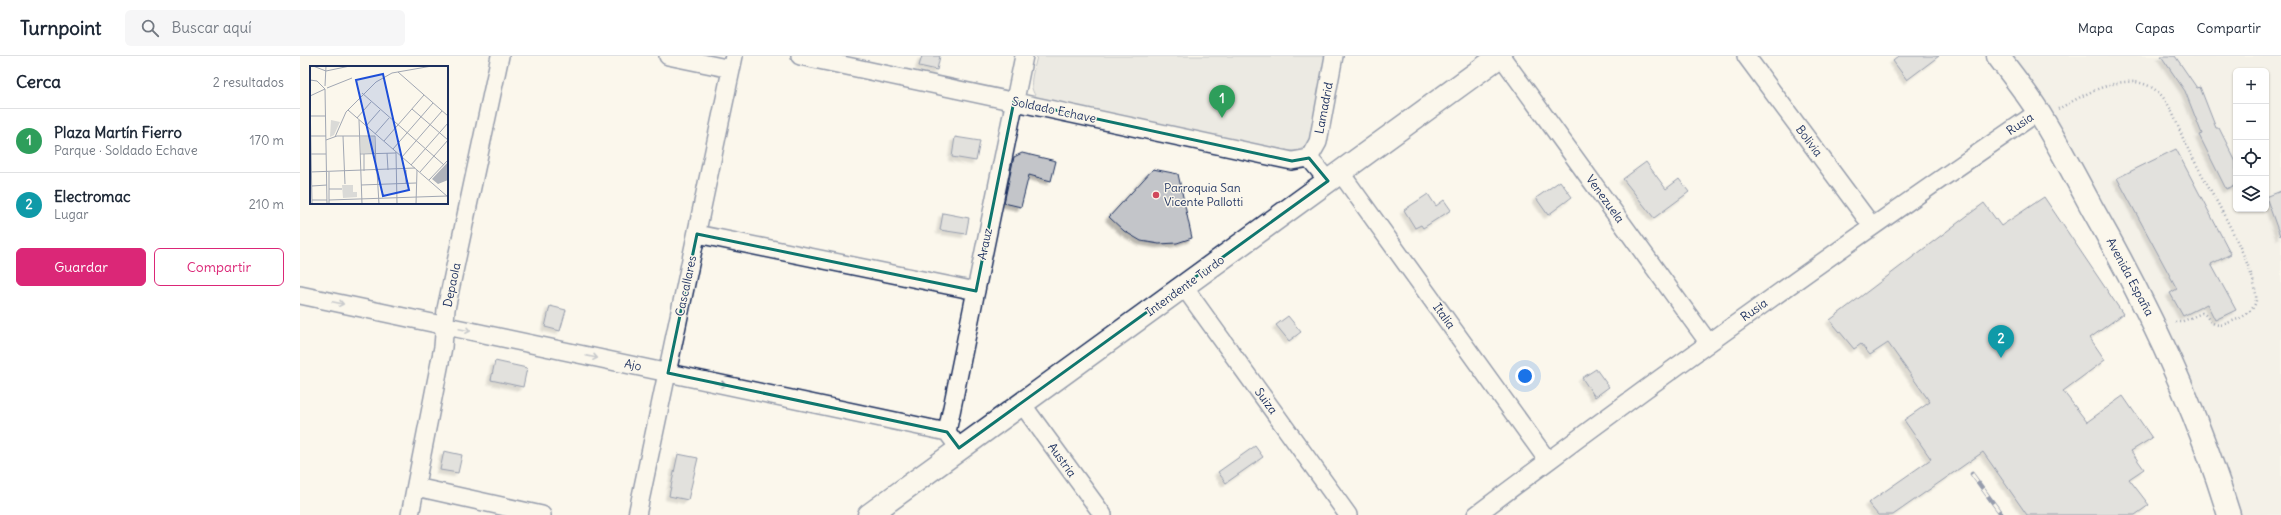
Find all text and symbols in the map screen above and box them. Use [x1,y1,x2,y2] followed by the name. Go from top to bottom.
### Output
[125,10,405,46] search box
[20,16,101,40] text: Turnpoint
[139,17,161,39] icon: search
[171,18,252,37] text: Buscar aquí
[2078,19,2113,37] text: Mapa
[2135,19,2175,37] text: Capas
[2197,19,2261,37] text: Compartir
[310,66,448,204] inset map
[2233,68,2269,212] map controls
[2233,68,2269,104] button: +
[16,71,61,93] text: Cerca
[213,74,284,91] text: 2 resultados
[1311,81,1336,135] street label: Lamadrid
[1209,85,1235,118] pin: 1
[1011,93,1098,126] street label: Soldado Echave
[2233,104,2269,140] button: −
[2003,109,2036,138] street label: Rusia
[1793,122,1826,159] street label: Bolivia
[54,123,182,142] text: Plaza Martín Fierro
[26,132,32,149] text: 1
[249,132,284,149] text: 170 m
[2233,140,2269,176] button: locate
[54,142,198,159] text: Parque · Soldado Echave
[1583,172,1628,226] street label: Venezuela
[2233,176,2269,212] button: layers
[1164,180,1243,209] place label: Parroquia San Vicente Pallotti
[54,187,131,206] text: Electromac
[1151,190,1161,200] marker: Parroquia San Vicente Pallotti
[25,196,33,213] text: 2
[249,196,284,213] text: 210 m
[54,206,88,223] text: Lugar
[974,227,995,261] street label: Arauz
[2104,235,2157,319] street label: Avenida España
[16,248,146,286] button: Guardar
[154,248,284,286] button: Compartir
[1142,252,1227,319] street label: Intendente Turdo
[672,254,699,318] street label: Cascallares
[440,261,464,308] street label: Depaola
[1737,295,1770,324] street label: Rusia
[331,299,344,307] one-way arrow
[1430,300,1459,332] street label: Italia
[1988,325,2014,358] pin: 2
[458,326,471,334] one-way arrow
[586,353,599,361] one-way arrow
[623,355,643,374] street label: Ajo
[1515,366,1535,386] your location
[713,380,726,388] one-way arrow
[1252,385,1281,417] street label: Suiza
[1045,440,1080,480] street label: Austria

